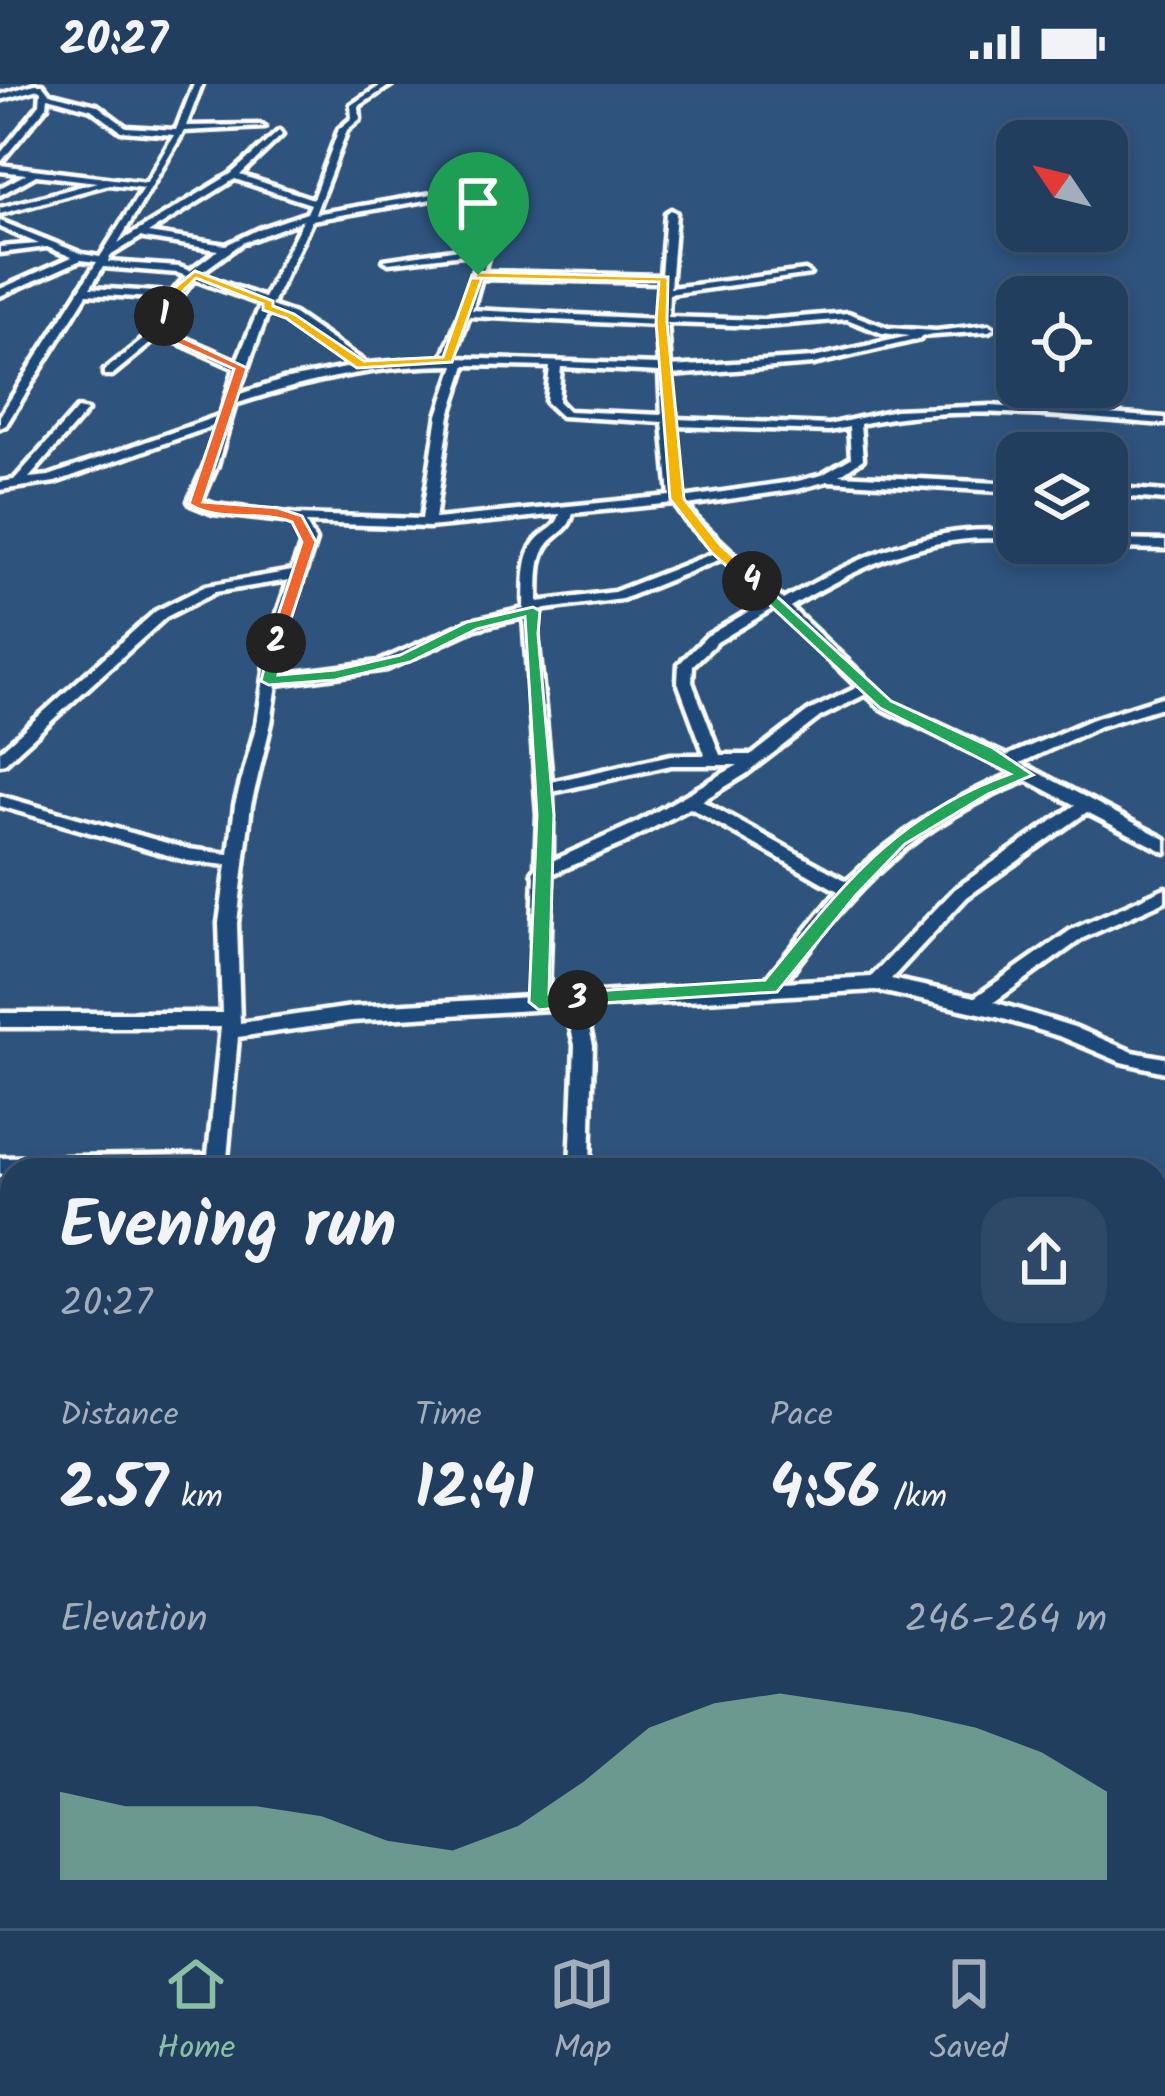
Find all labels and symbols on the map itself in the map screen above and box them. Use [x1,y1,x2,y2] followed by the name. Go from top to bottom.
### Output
[996,120,1128,252] north arrow
[427,152,529,275] pin
[134,286,194,346] pin: 1
[722,551,782,611] pin: 4
[246,613,306,673] pin: 2
[548,970,608,1030] pin: 3

